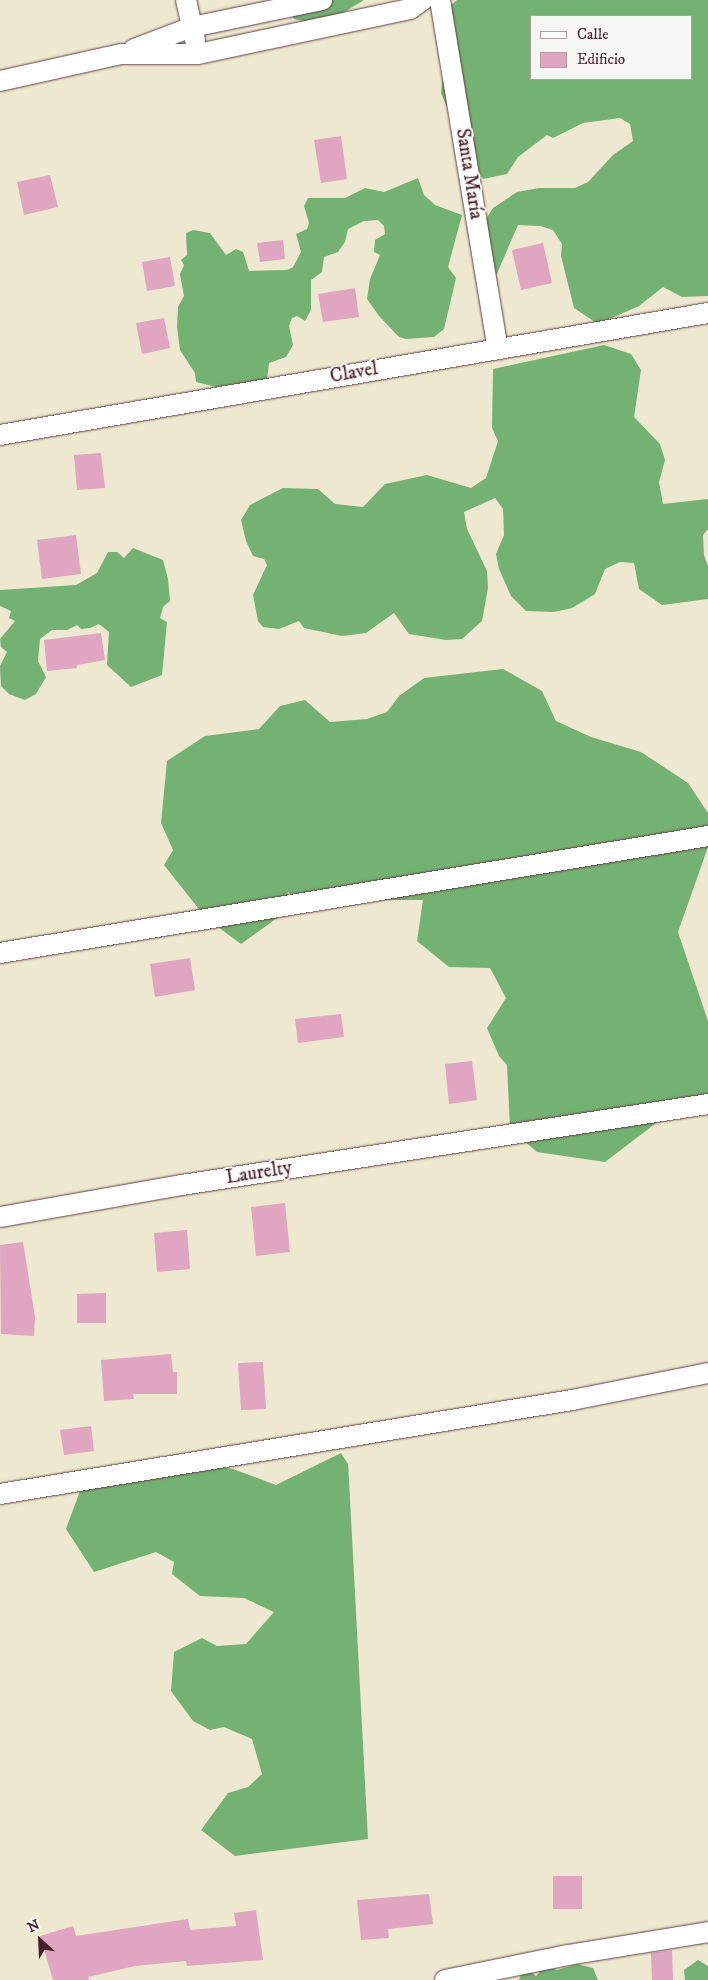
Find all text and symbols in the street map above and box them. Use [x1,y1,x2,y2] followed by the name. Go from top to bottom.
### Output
[530,15,693,80] legend
[577,25,609,44] text: Calle
[577,50,625,69] text: Edificio
[451,127,487,221] street label: Santa María
[328,358,380,388] street label: Clavel
[224,1157,294,1189] street label: Laurelty
[15,1915,65,1965] north arrow
[25,1916,43,1937] text: N

